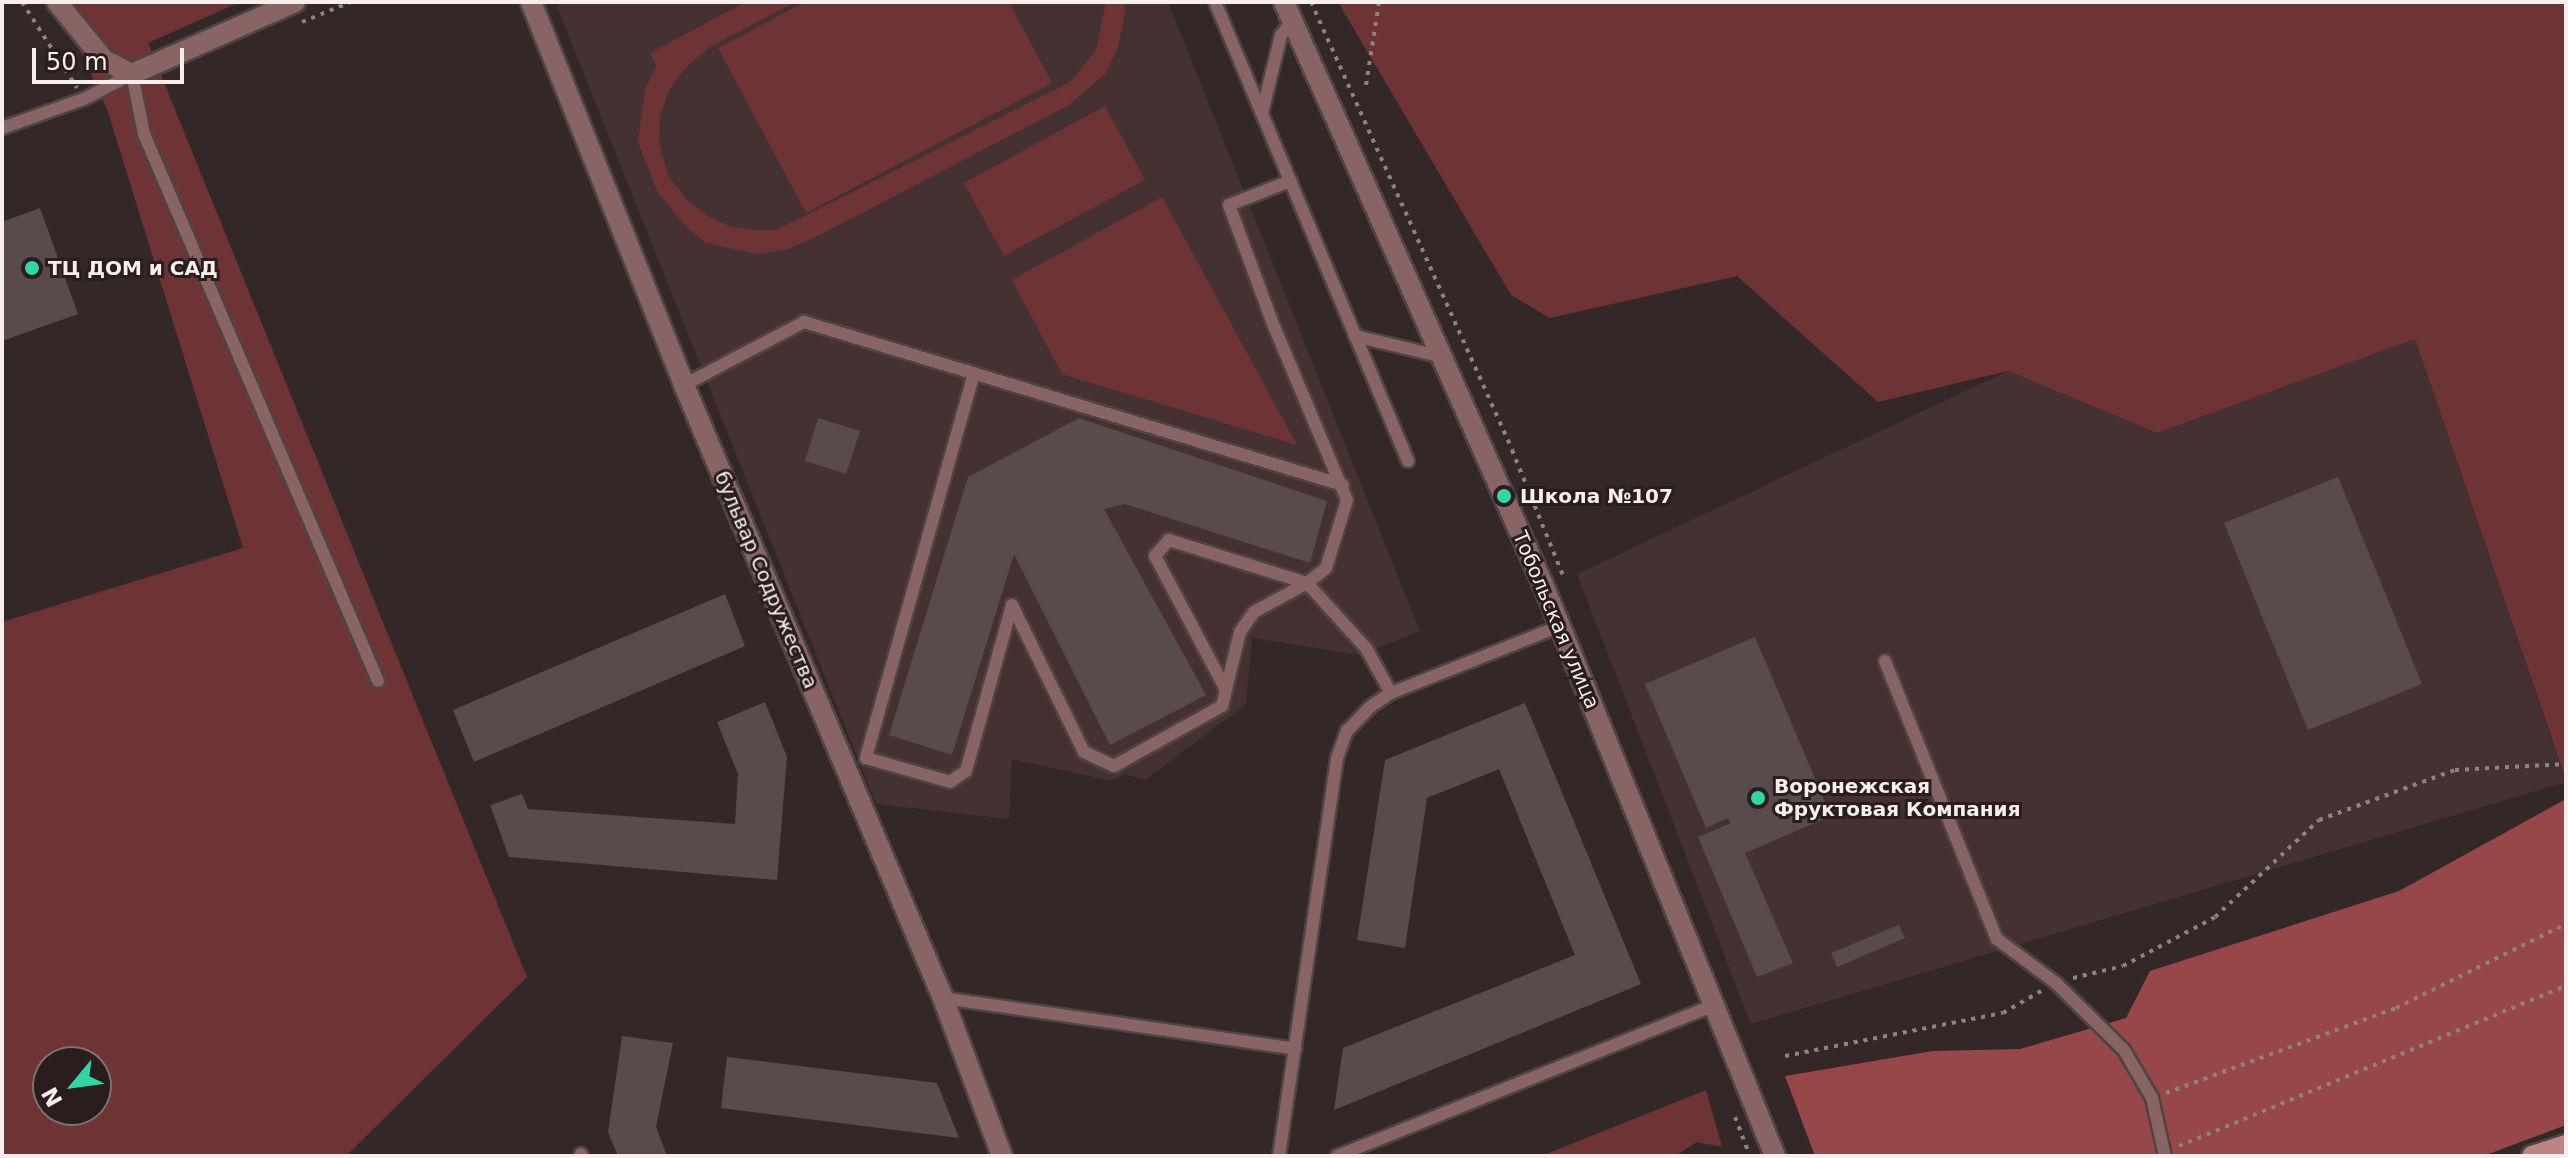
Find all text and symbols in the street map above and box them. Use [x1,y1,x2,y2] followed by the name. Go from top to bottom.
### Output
[36,32,188,82] scale bar
[46,48,108,76] text: 50 m
[48,256,218,280] place label: ТЦ ДОМ и САД
[23,259,41,277] marker: ТЦ ДОМ и САД
[709,468,823,692] street label: бульвар Содружества
[1520,484,1673,508] place label: Школа №107
[1495,487,1513,505] marker: Школа №107
[1508,527,1604,713] street label: Тобольская улица
[1774,774,2020,821] place label: Воронежская Фруктовая Компания
[1749,789,1767,807] marker: Воронежская Фруктовая Компания
[32,1046,112,1126] north arrow
[37,1083,68,1111] text: N

